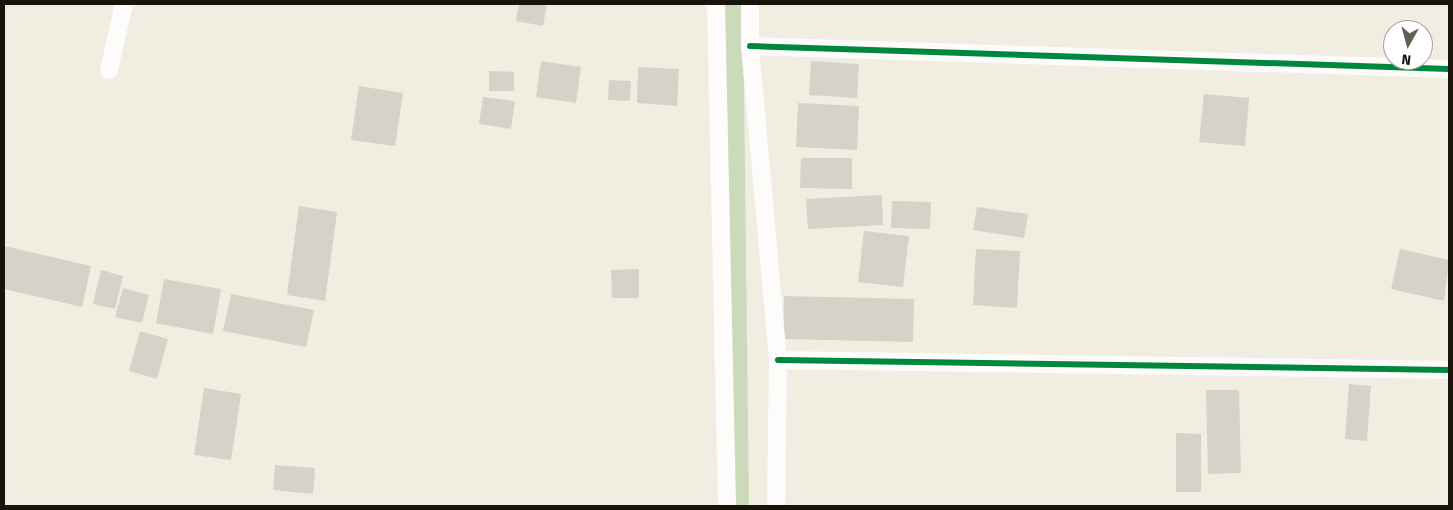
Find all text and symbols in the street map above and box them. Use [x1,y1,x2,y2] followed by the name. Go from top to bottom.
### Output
[1383,20,1433,70] north arrow
[1401,50,1412,68] text: N

